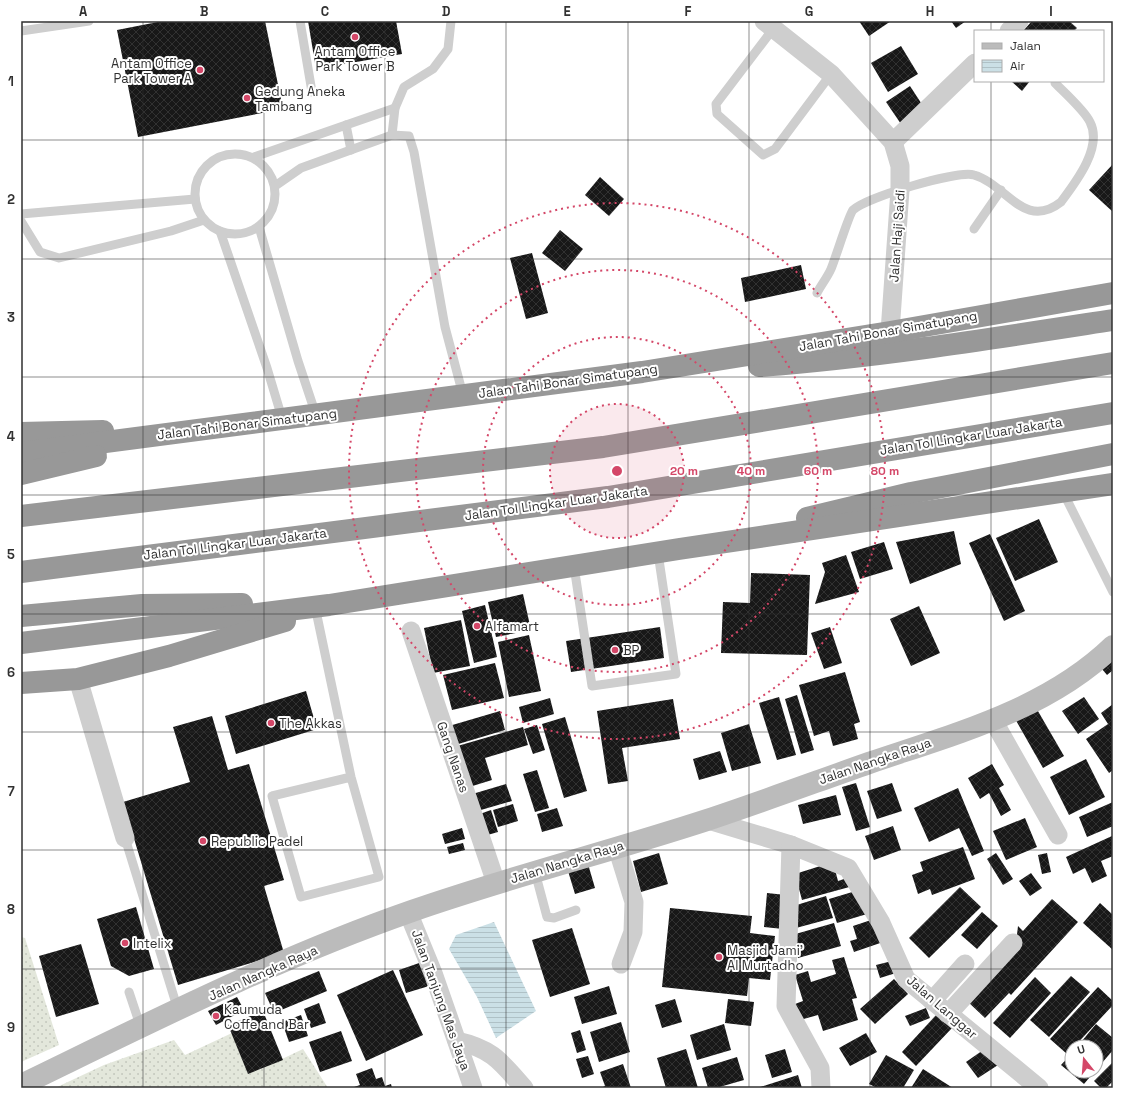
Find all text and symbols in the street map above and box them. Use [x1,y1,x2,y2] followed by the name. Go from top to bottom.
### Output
[79,3,88,20] text: A
[200,3,209,20] text: B
[321,3,329,20] text: C
[442,3,451,20] text: D
[563,3,571,20] text: E
[685,3,692,20] text: F
[805,3,813,20] text: G
[926,3,934,20] text: H
[1049,3,1053,20] text: I
[974,30,1104,82] legend
[350,32,360,42] marker: Antam Office Park Tower B
[1010,38,1041,54] text: Jalan
[315,43,395,75] place label: Antam Office Park Tower B
[111,55,192,87] place label: Antam Office Park Tower A
[1010,58,1026,74] text: Air
[195,65,205,75] marker: Antam Office Park Tower A
[8,73,14,90] text: 1
[255,83,346,115] place label: Gedung Aneka Tambang
[242,93,252,103] marker: Gedung Aneka Tambang
[885,189,909,283] street label: Jalan Haji Saidi
[7,191,15,208] text: 2
[798,307,978,355] street label: Jalan Tahi Bonar Simatupang
[7,309,15,326] text: 3
[477,360,659,402] street label: Jalan Tahi Bonar Simatupang
[156,405,338,443] street label: Jalan Tahi Bonar Simatupang
[878,413,1064,459] street label: Jalan Tol Lingkar Luar Jakarta
[7,428,15,445] text: 4
[670,463,698,479] text: 20 m
[737,463,765,479] text: 40 m
[804,463,832,479] text: 60 m
[871,463,899,479] text: 80 m
[610,464,624,478] centre of rings
[463,482,649,524] street label: Jalan Tol Lingkar Luar Jakarta
[142,524,328,564] street label: Jalan Tol Lingkar Luar Jakarta
[7,546,15,563] text: 5
[485,618,539,635] place label: Alfamart
[472,621,482,631] marker: Alfamart
[623,642,640,659] place label: BP
[610,645,620,655] marker: BP
[7,664,15,681] text: 6
[279,715,342,732] place label: The Akkas
[266,718,276,728] marker: The Akkas
[433,719,473,795] street label: Gang Nanas
[817,734,934,788] street label: Jalan Nangka Raya
[7,783,15,800] text: 7
[211,833,303,850] place label: Republic Padel
[198,836,208,846] marker: Republic Padel
[508,836,626,887] street label: Jalan Nangka Raya
[7,901,15,918] text: 8
[408,927,475,1073] street label: Jalan Tanjung Mas Jaya
[133,935,172,952] place label: Intelix
[120,938,130,948] marker: Intelix
[206,941,321,1005] street label: Jalan Nangka Raya
[727,942,803,974] place label: Masjid Jami' Al Murtadho
[714,952,724,962] marker: Masjid Jami' Al Murtadho
[903,972,981,1042] street label: Jalan Langgar
[224,1001,309,1033] place label: Kaumuda Coffe and Bar
[211,1011,221,1021] marker: Kaumuda Coffe and Bar
[7,1019,15,1036] text: 9
[1064,1039,1104,1079] north arrow
[1075,1042,1087,1057] text: U

